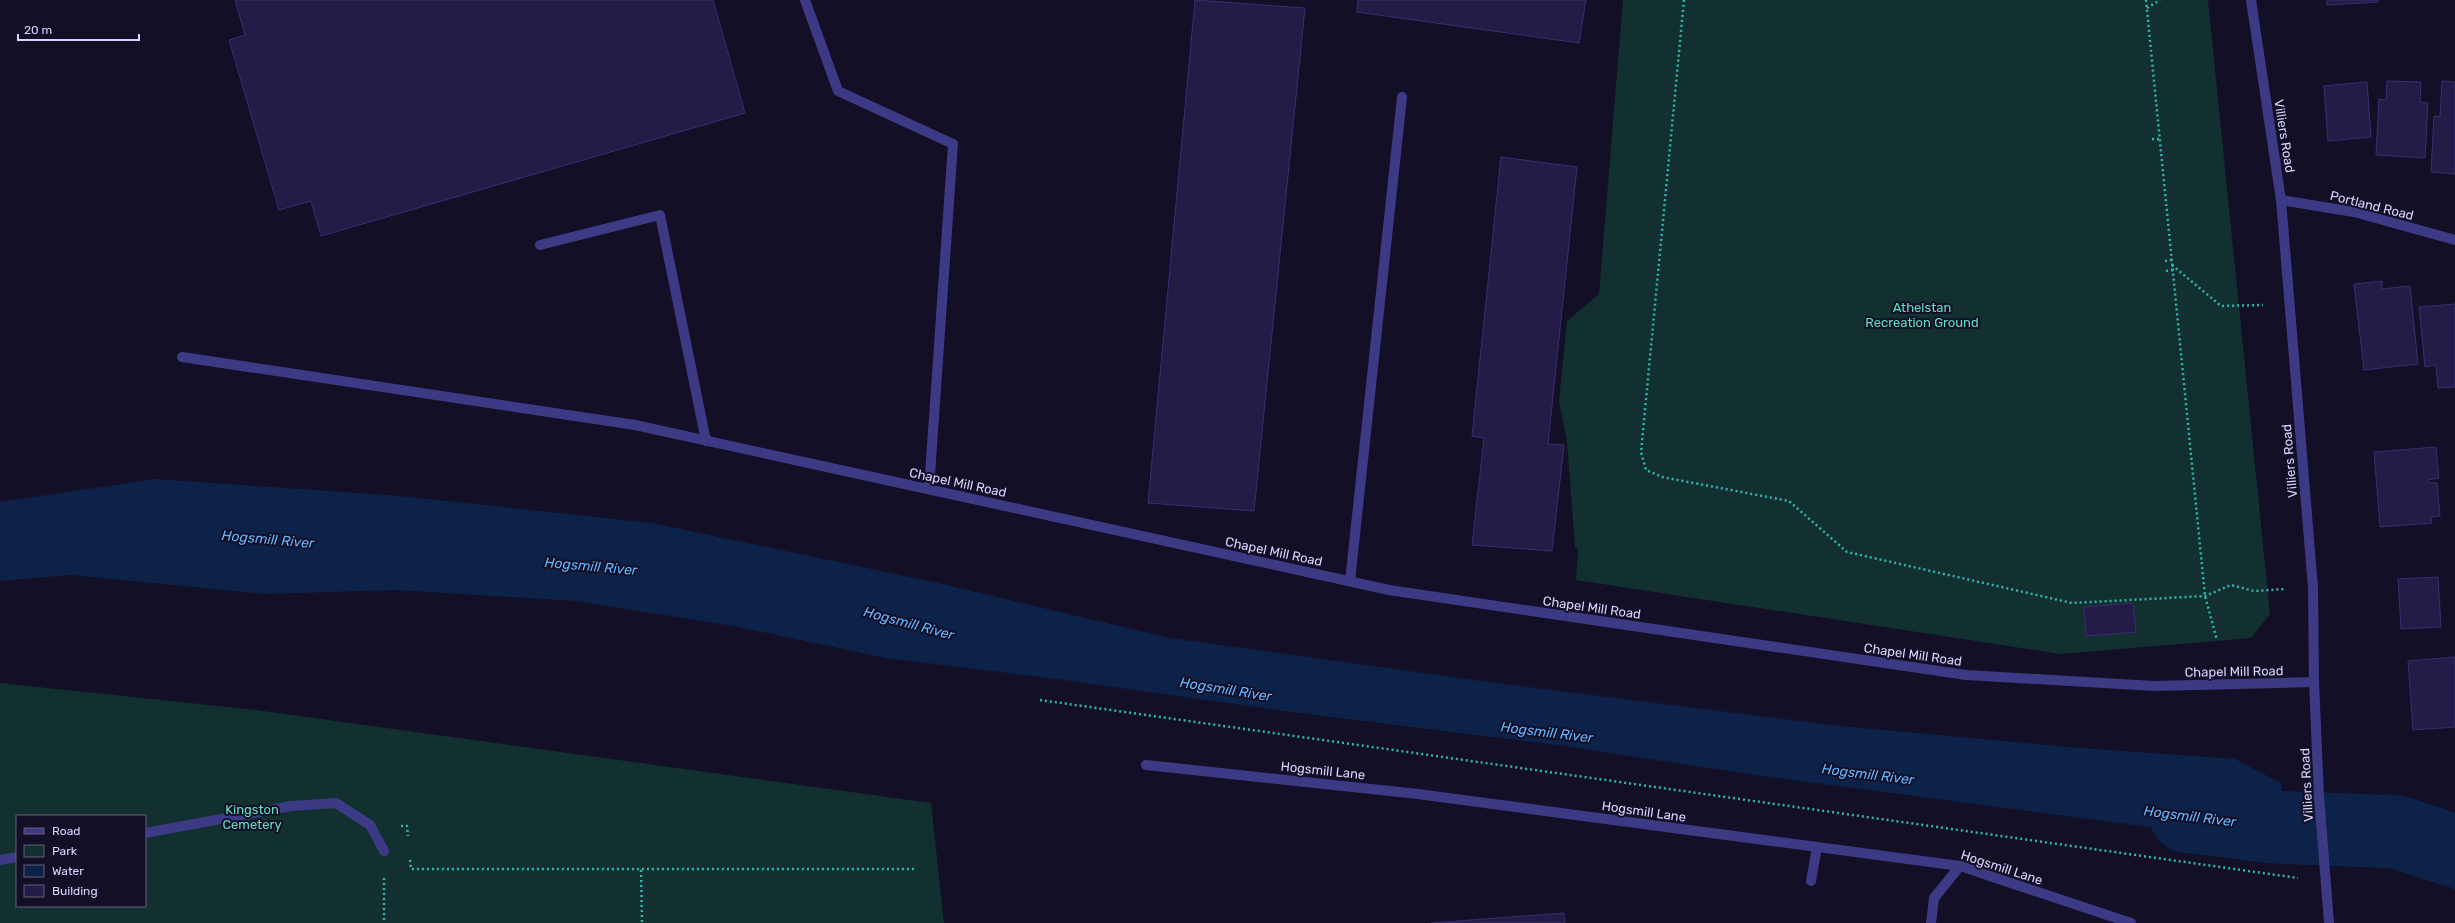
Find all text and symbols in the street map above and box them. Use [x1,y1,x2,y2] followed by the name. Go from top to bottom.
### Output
[18,16,139,42] scale bar
[24,23,52,37] text: 20 m
[2271,98,2298,174] street label: Villiers Road
[2328,188,2415,223] street label: Portland Road
[1865,300,1979,330] park label: Athelstan Recreation Ground
[2279,423,2300,498] street label: Villiers Road
[908,465,1008,500] street label: Chapel Mill Road
[221,527,316,552] water label: Hogsmill River
[1224,534,1324,569] street label: Chapel Mill Road
[544,554,639,579] water label: Hogsmill River
[1542,593,1642,622] street label: Chapel Mill Road
[862,603,957,644] water label: Hogsmill River
[1863,640,1963,669] street label: Chapel Mill Road
[2184,663,2284,680] street label: Chapel Mill Road
[1179,674,1274,705] water label: Hogsmill River
[1500,718,1595,747] water label: Hogsmill River
[2297,748,2316,822] street label: Villiers Road
[1280,759,1366,783] street label: Hogsmill Lane
[1821,760,1916,789] water label: Hogsmill River
[1601,798,1687,826] street label: Hogsmill Lane
[222,802,282,832] park label: Kingston Cemetery
[2143,802,2238,831] water label: Hogsmill River
[16,815,146,907] legend
[52,824,80,838] text: Road
[52,844,78,858] text: Park
[1959,847,2045,889] street label: Hogsmill Lane
[52,864,84,878] text: Water
[52,884,98,898] text: Building

